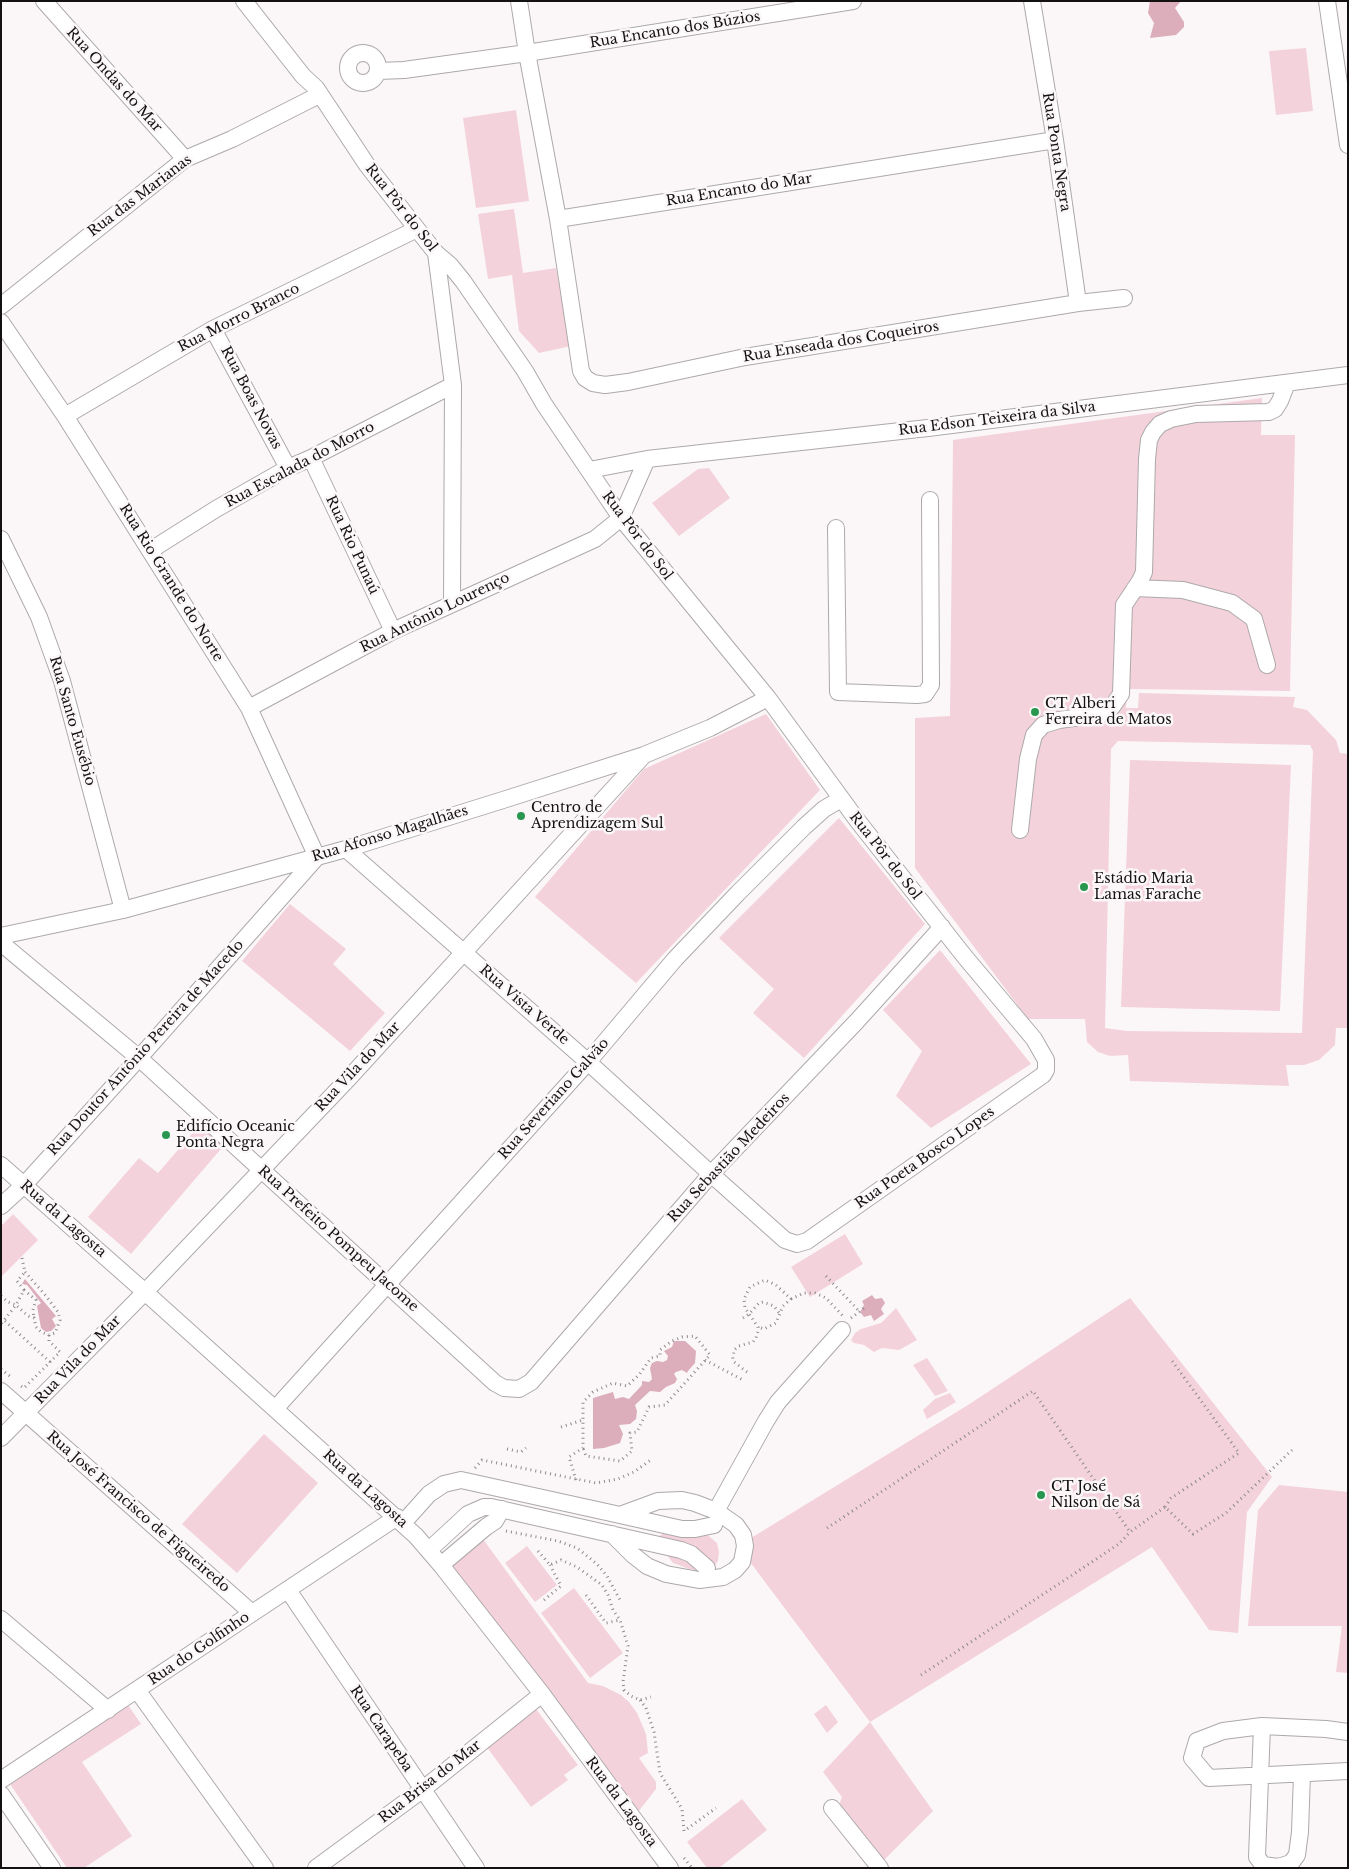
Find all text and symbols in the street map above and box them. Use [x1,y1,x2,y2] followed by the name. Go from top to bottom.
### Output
[589,8,761,52] street label: Rua Encanto dos Búzios
[63,24,165,136] street label: Rua Ondas do Mar
[1038,91,1074,213] street label: Rua Ponta Negra
[85,151,195,241] street label: Rua das Marianas
[362,161,440,255] street label: Rua Pôr do Sol
[665,170,813,210] street label: Rua Encanto do Mar
[175,280,303,356] street label: Rua Morro Branco
[742,318,940,366] street label: Rua Enseada dos Coqueiros
[217,344,285,452] street label: Rua Boas Novas
[897,399,1097,439] street label: Rua Edson Teixeira da Silva
[223,418,377,512] street label: Rua Escalada do Morro
[598,488,676,584] street label: Rua Pôr do Sol
[322,493,382,597] street label: Rua Rio Punaú
[115,501,227,665] street label: Rua Rio Grande do Norte
[358,569,512,657] street label: Rua Antônio Lourenço
[45,654,99,788] street label: Rua Santo Eusébio
[1045,696,1172,729] place label: CT Alberi Ferreira de Matos
[1029,706,1041,718] marker: CT Alberi Ferreira de Matos
[531,800,664,832] place label: Centro de Aprendizagem Sul
[310,802,470,866] street label: Rua Afonso Magalhães
[846,809,924,903] street label: Rua Pôr do Sol
[515,810,527,822] marker: Centro de Aprendizagem Sul
[1094,871,1201,904] place label: Estádio Maria Lamas Farache
[1078,881,1090,893] marker: Estádio Maria Lamas Farache
[45,937,247,1159] street label: Rua Doutor Antônio Pereira de Macedo
[476,962,572,1048] street label: Rua Vista Verde
[312,1019,404,1115] street label: Rua Vila do Mar
[495,1035,613,1163] street label: Rua Severiano Galvão
[665,1090,793,1226] street label: Rua Sebastião Medeiros
[852,1104,998,1212] street label: Rua Poeta Bosco Lopes
[176,1119,295,1152] place label: Edifício Oceanic Ponta Negra
[160,1129,172,1141] marker: Edifício Oceanic Ponta Negra
[254,1162,422,1316] street label: Rua Prefeito Pompeu Jacome
[17,1177,109,1261] street label: Rua da Lagosta
[32,1312,124,1408] street label: Rua Vila do Mar
[43,1428,233,1596] street label: Rua José Francisco de Figueiredo
[319,1447,411,1531] street label: Rua da Lagosta
[1051,1479,1140,1511] place label: CT José Nilson de Sá
[1035,1489,1047,1501] marker: CT José Nilson de Sá
[145,1609,253,1689] street label: Rua do Golfinho
[346,1683,416,1775] street label: Rua Carapeba
[376,1737,484,1827] street label: Rua Brisa do Mar
[582,1754,660,1850] street label: Rua da Lagosta

